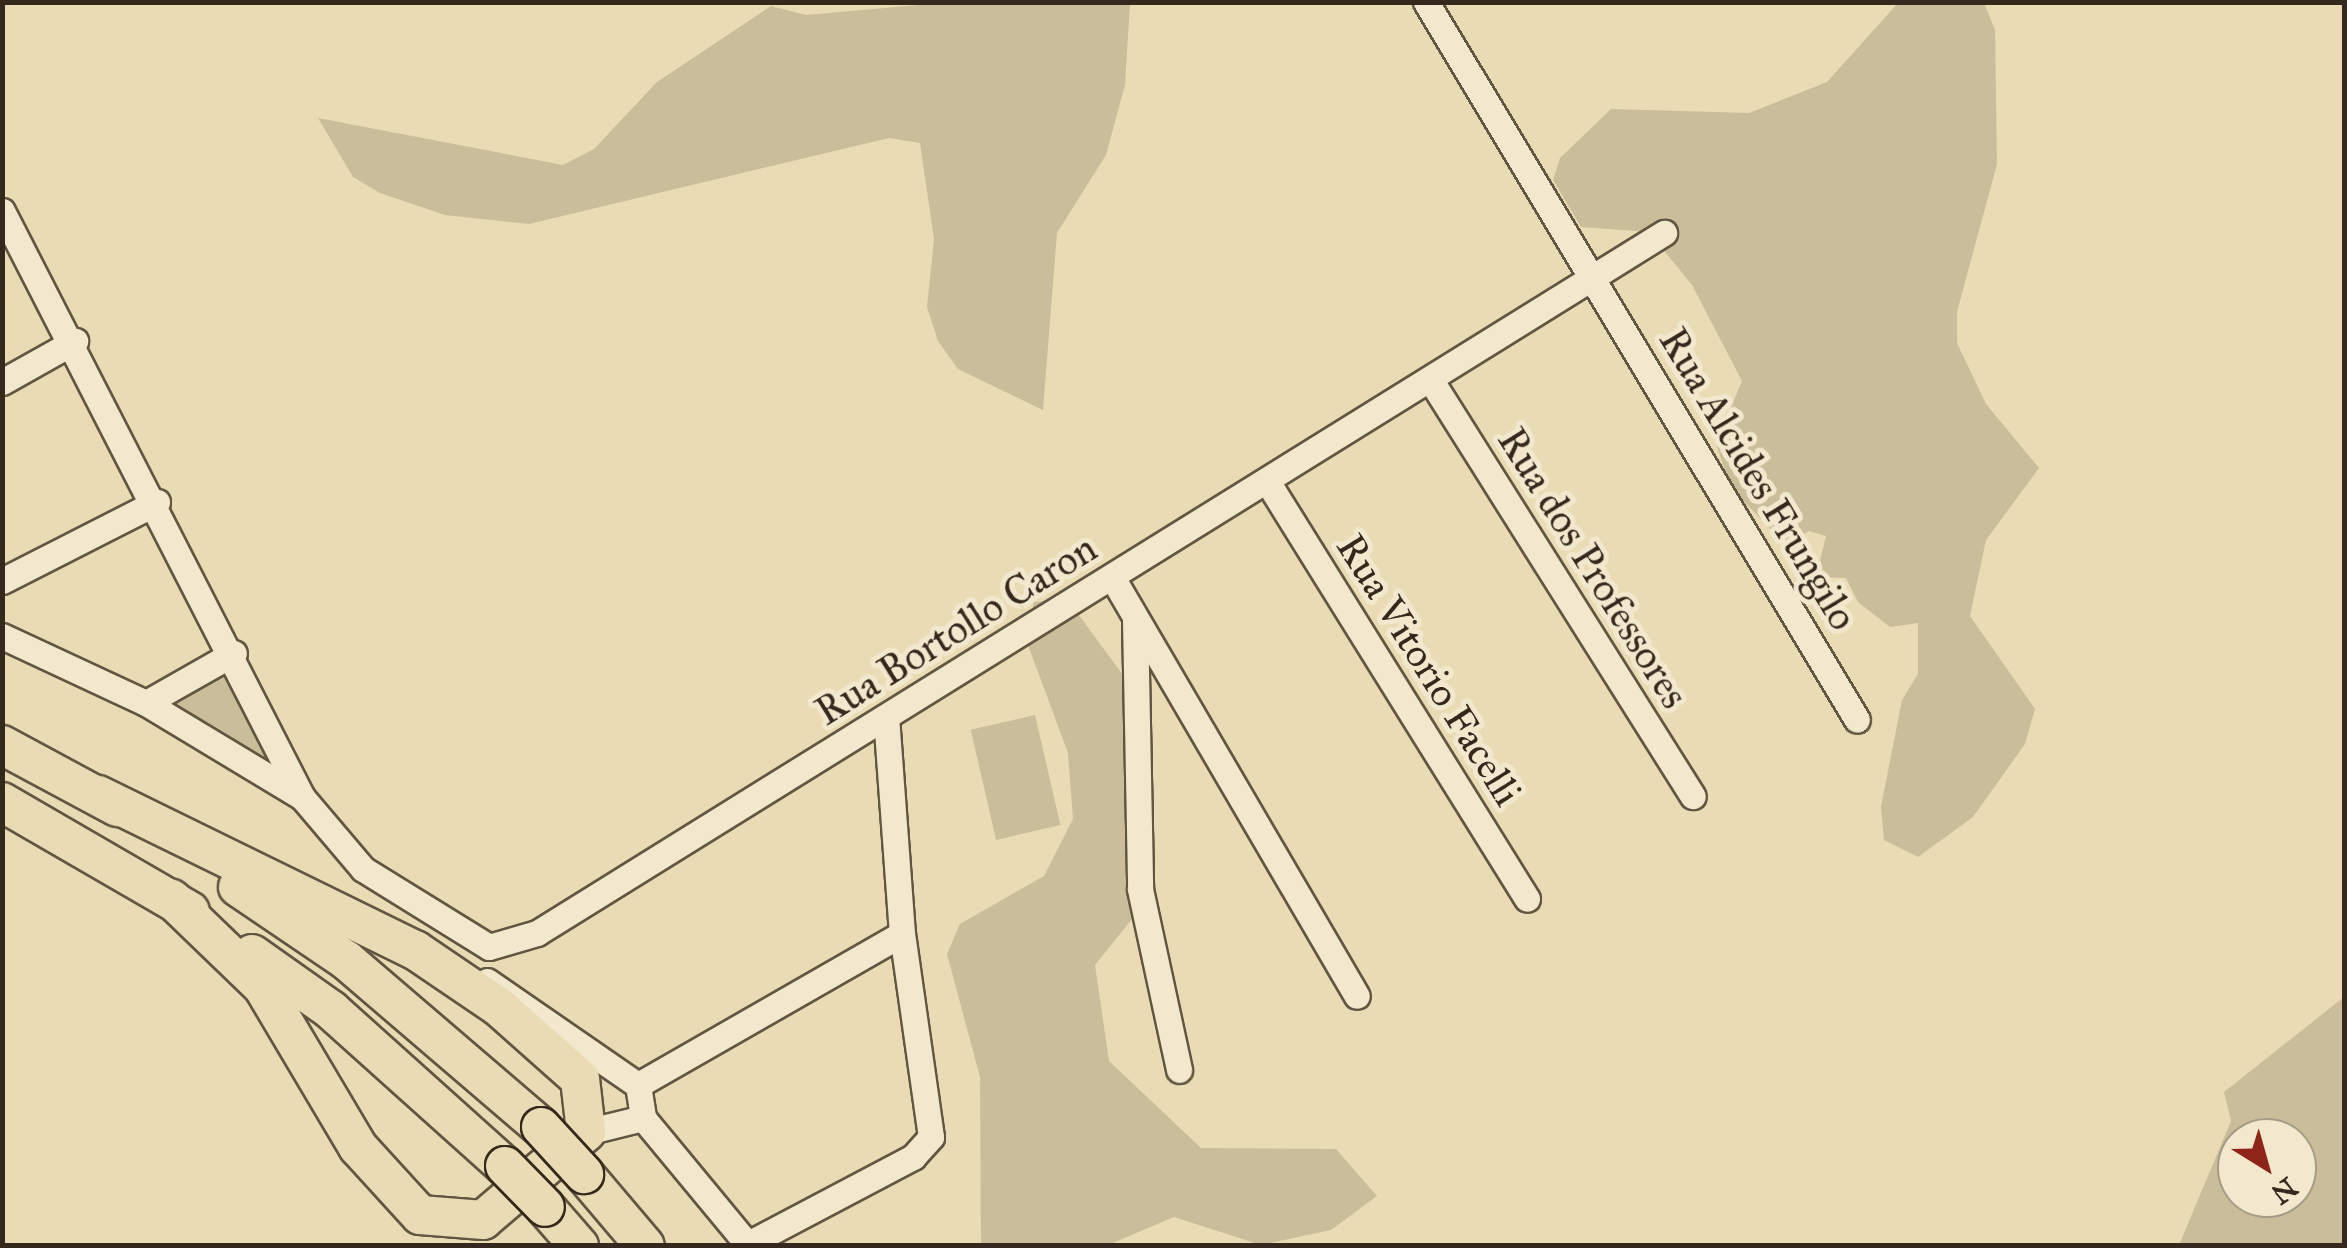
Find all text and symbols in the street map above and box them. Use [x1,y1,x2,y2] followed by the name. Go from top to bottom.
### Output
[1649,319,1867,639] street label: Rua Alcides Frungilo
[1487,419,1699,717] street label: Rua dos Professores
[807,524,1105,736] street label: Rua Bortollo Caron
[1326,525,1532,815] street label: Rua Vitorio Facelli
[2217,1118,2317,1218] north arrow
[2264,1170,2304,1212] text: N

